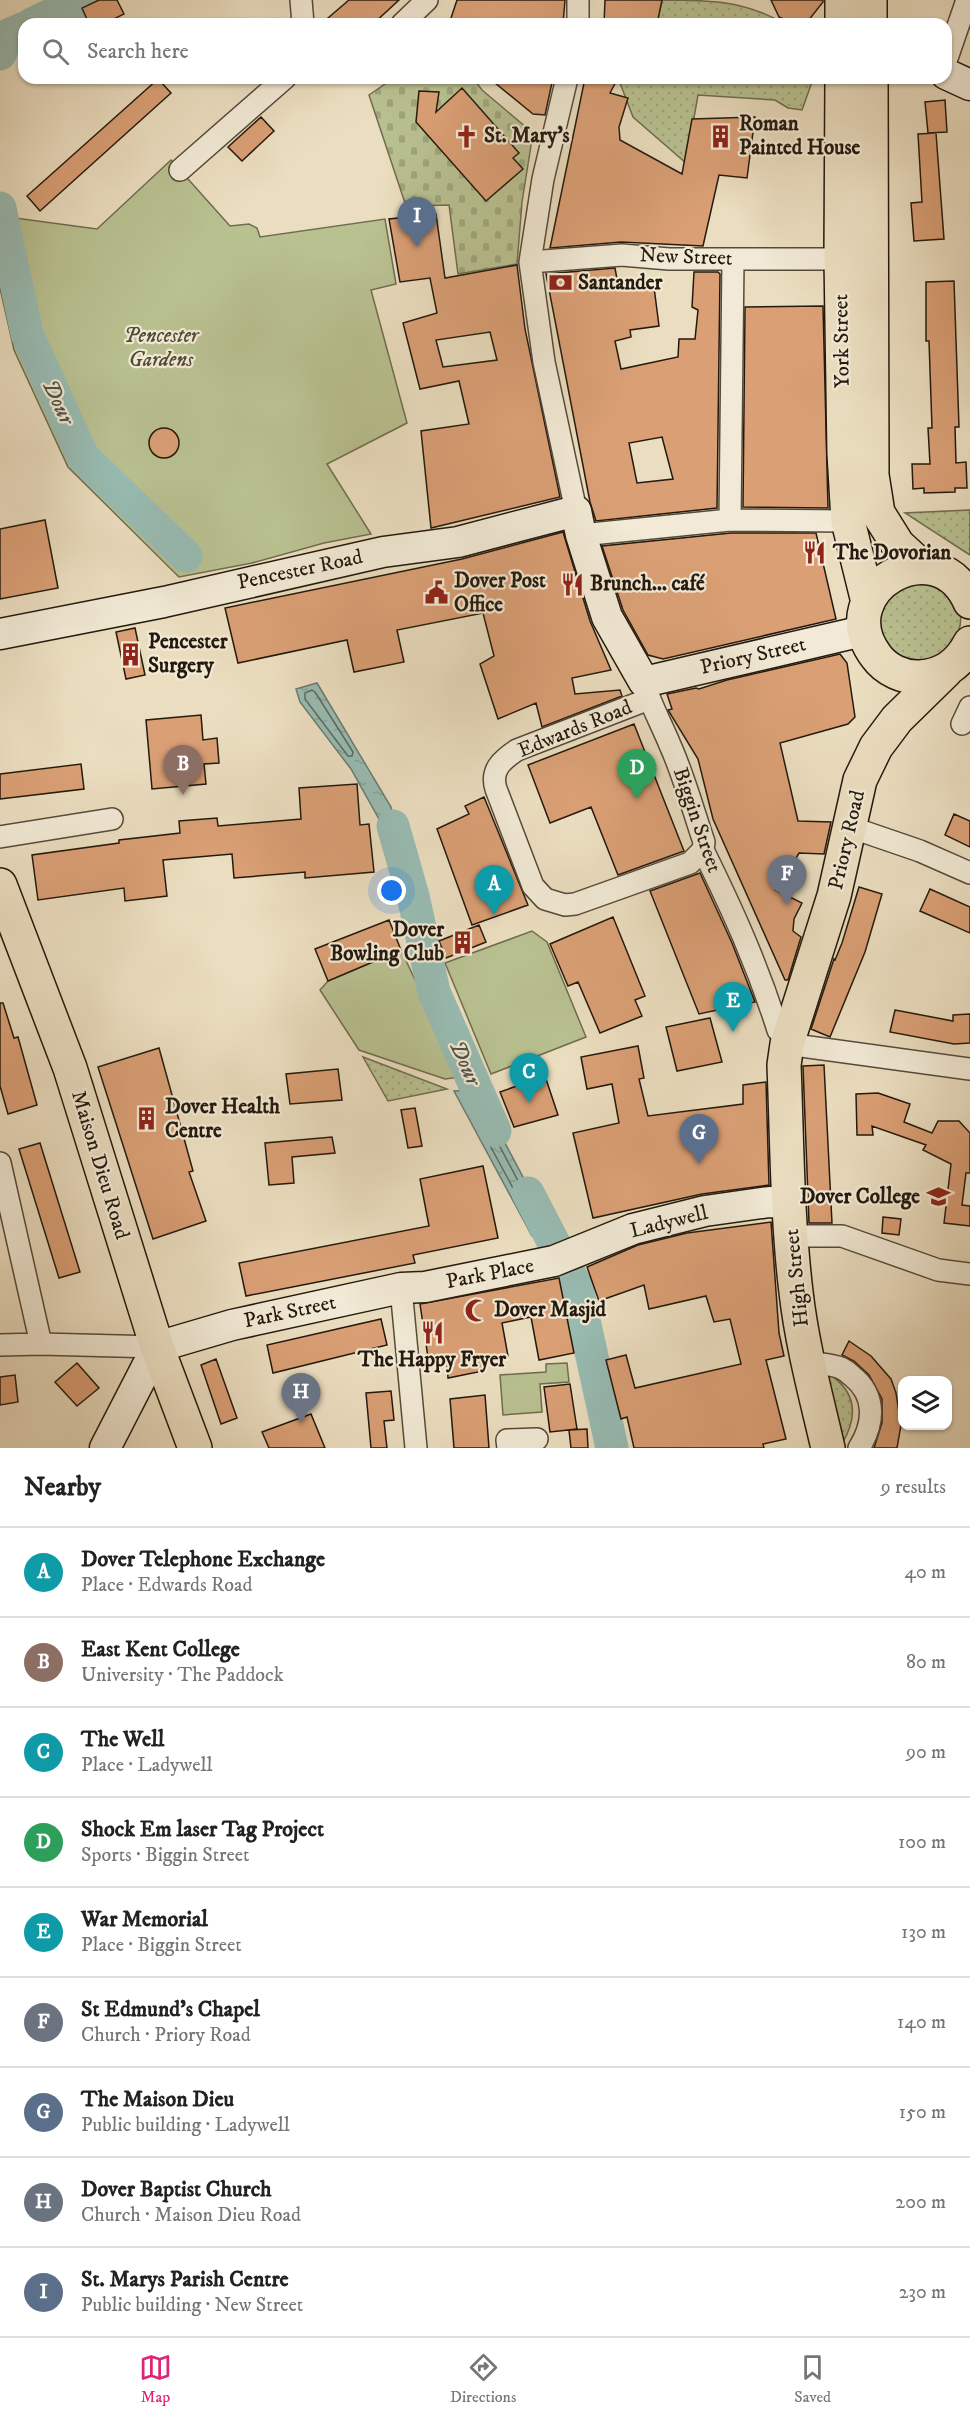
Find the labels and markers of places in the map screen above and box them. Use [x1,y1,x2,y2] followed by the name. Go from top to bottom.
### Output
[739,111,860,161] place label: Roman Painted House
[453,123,479,149] church icon: St. Mary's
[484,123,569,149] place label: St. Mary's
[708,123,734,149] building icon: Roman Painted House
[398,198,436,247] pin: I
[547,270,573,296] bank icon: Santander
[578,270,664,296] place label: Santander
[802,540,828,566] restaurant icon: The Dovorian
[832,540,952,566] place label: The Dovorian
[454,568,546,618] place label: Dover Post Office
[559,571,585,597] restaurant icon: Brunch... café
[590,571,705,597] place label: Brunch... café
[423,580,449,606] public building icon: Dover Post Office
[148,629,229,679] place label: Pencester Surgery
[117,641,143,667] building icon: Pencester Surgery
[164,746,202,795] pin: B
[618,750,656,799] pin: D
[768,856,806,905] pin: F
[474,866,514,915] pin: A
[330,917,445,967] place label: Dover Bowling Club
[449,929,475,955] building icon: Dover Bowling Club
[714,982,752,1032] pin: E
[510,1054,548,1103] pin: C
[165,1094,281,1144] place label: Dover Health Centre
[134,1106,160,1132] building icon: Dover Health Centre
[680,1114,718,1164] pin: G
[800,1184,920,1210] place label: Dover College
[925,1184,951,1210] school or university icon: Dover College
[463,1297,489,1323] mosque icon: Dover Masjid
[494,1297,607,1324] place label: Dover Masjid
[419,1319,445,1345] restaurant icon: The Happy Fryer
[357,1347,507,1373] place label: The Happy Fryer
[282,1374,320,1423] pin: H

